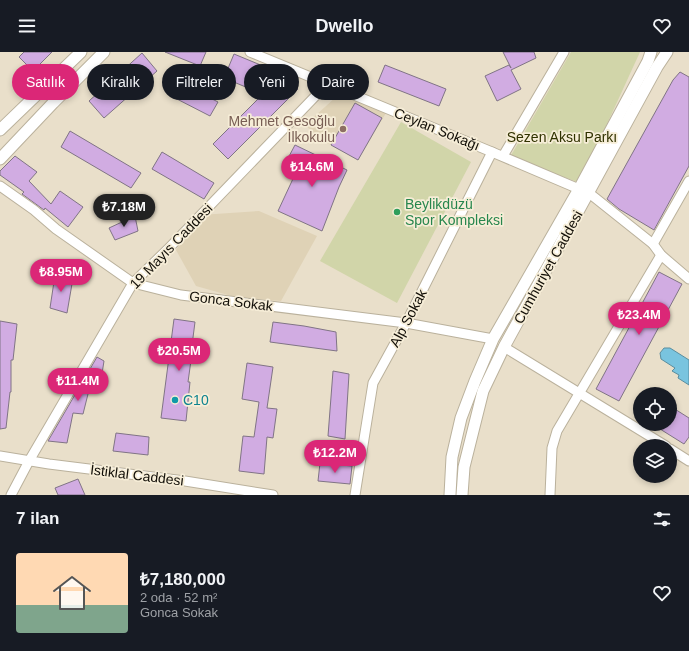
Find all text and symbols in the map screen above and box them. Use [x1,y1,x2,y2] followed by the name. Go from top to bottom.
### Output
[16,15,38,37] icon: menu
[651,15,673,37] icon: heart
[315,16,374,36] text: Dwello
[12,64,79,100] chip: Satılık
[87,64,154,100] chip: Kiralık
[162,64,236,100] chip: Filtreler
[244,64,299,100] chip: Yeni
[307,64,369,100] chip: Daire
[392,105,482,153] street label: Ceylan Sokağı
[228,113,335,145] place label: Mehmet Gesoğlu İlkokulu
[338,124,348,134] marker: Mehmet Gesoğlu İlkokulu
[507,129,617,145] park label: Sezen Aksu Parkı
[279,154,345,188] pin: ₺14.6M
[290,159,334,174] text: ₺14.6M
[91,194,157,228] pin: ₺7.18M
[405,196,503,228] place label: Beylikdüzü Spor Kompleksi
[102,199,146,214] text: ₺7.18M
[126,200,216,292] street label: 19 Mayıs Caddesi
[392,207,402,217] marker: Beylikdüzü Spor Kompleksi
[510,208,586,326] street label: Cumhuriyet Caddesi
[28,259,94,293] pin: ₺8.95M
[39,264,83,279] text: ₺8.95M
[386,286,430,350] street label: Alp Sokak
[188,288,275,314] street label: Gonca Sokak
[606,302,672,336] pin: ₺23.4M
[617,307,661,322] text: ₺23.4M
[146,338,212,372] pin: ₺20.5M
[157,343,201,358] text: ₺20.5M
[45,368,111,402] pin: ₺11.4M
[57,373,99,388] text: ₺11.4M
[633,387,677,483] map controls
[633,387,677,431] button: locate
[183,392,209,408] place label: C10
[170,395,180,405] marker: C10
[633,439,677,483] button: layers
[302,440,368,474] pin: ₺12.2M
[313,445,357,460] text: ₺12.2M
[89,460,185,489] street label: İstiklal Caddesi
[651,508,673,530] icon: filters
[16,509,59,528] text: 7 ilan
[48,569,96,617] icon: home
[140,570,225,589] text: ₺7,180,000
[651,582,673,604] icon: heart
[140,590,217,605] text: 2 oda · 52 m²
[140,605,218,620] text: Gonca Sokak

